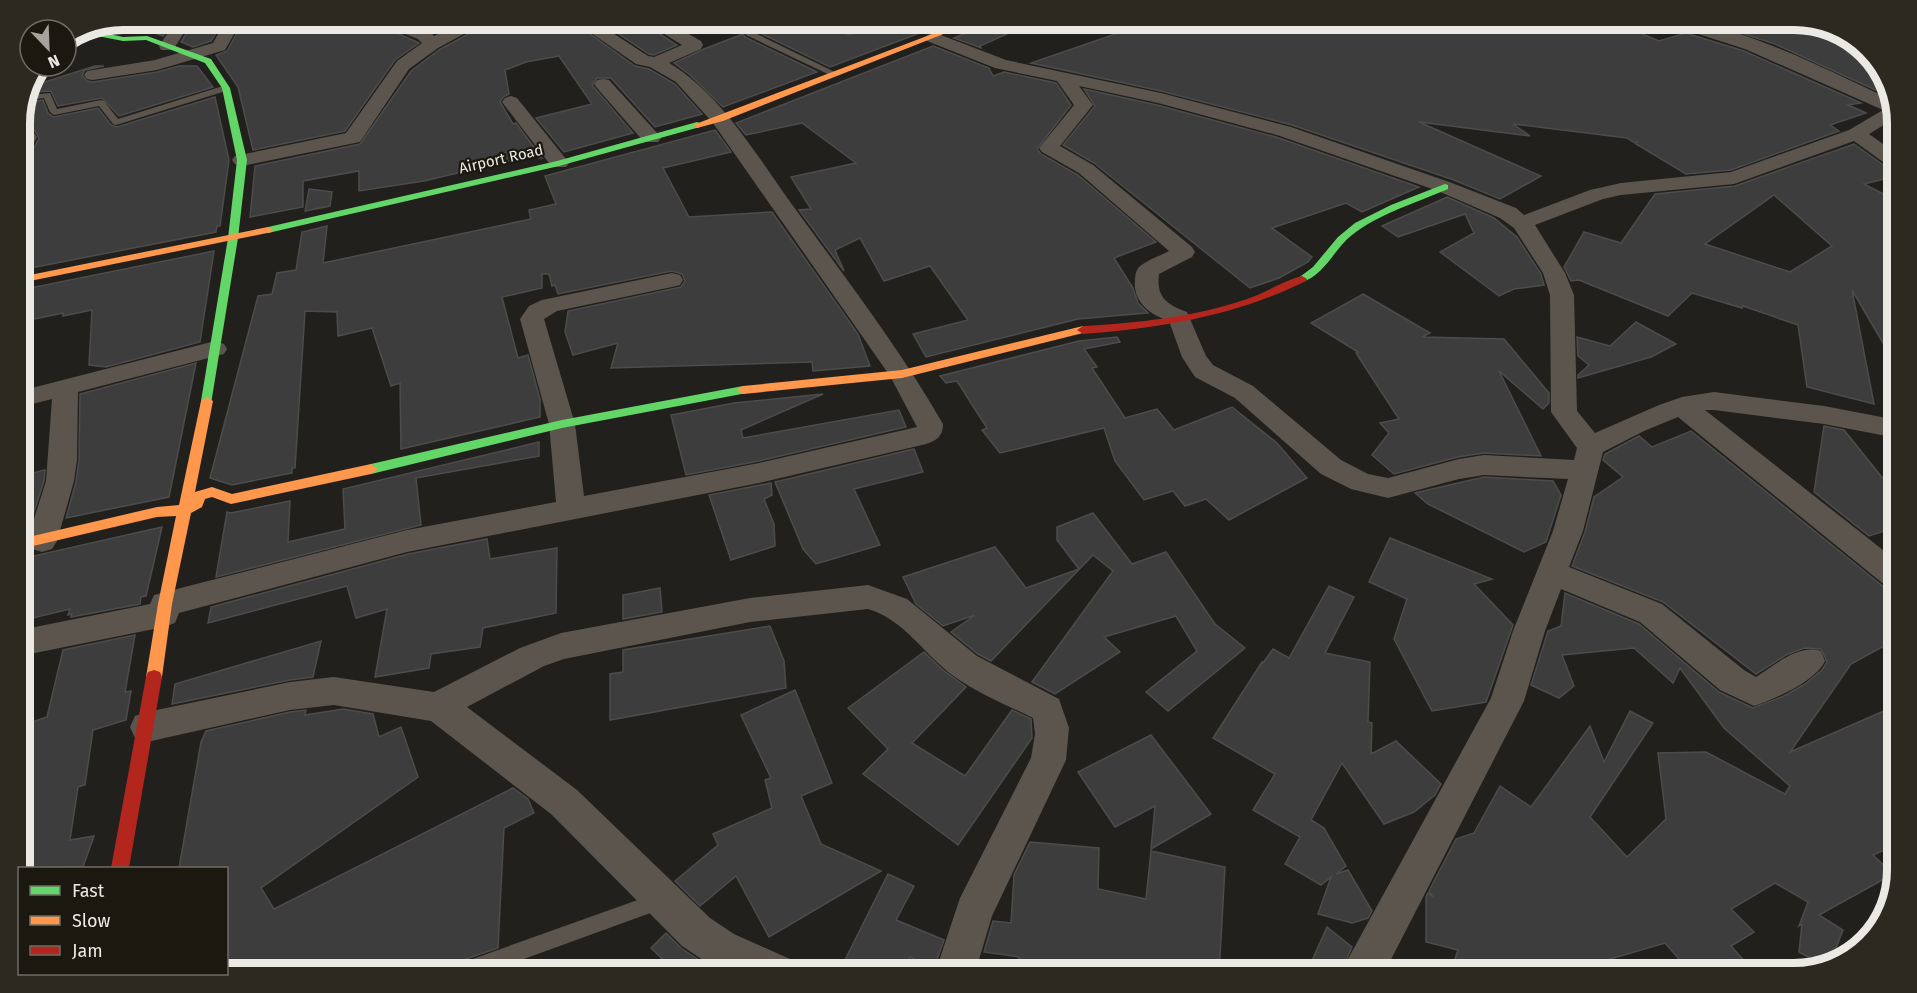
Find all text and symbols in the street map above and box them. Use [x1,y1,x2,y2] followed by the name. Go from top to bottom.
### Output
[18,18,78,78] north arrow
[45,51,62,72] text: N
[457,141,545,177] street label: Airport Road
[18,867,228,975] legend
[72,880,105,902] text: Fast
[72,910,111,932] text: Slow
[72,940,103,962] text: Jam

